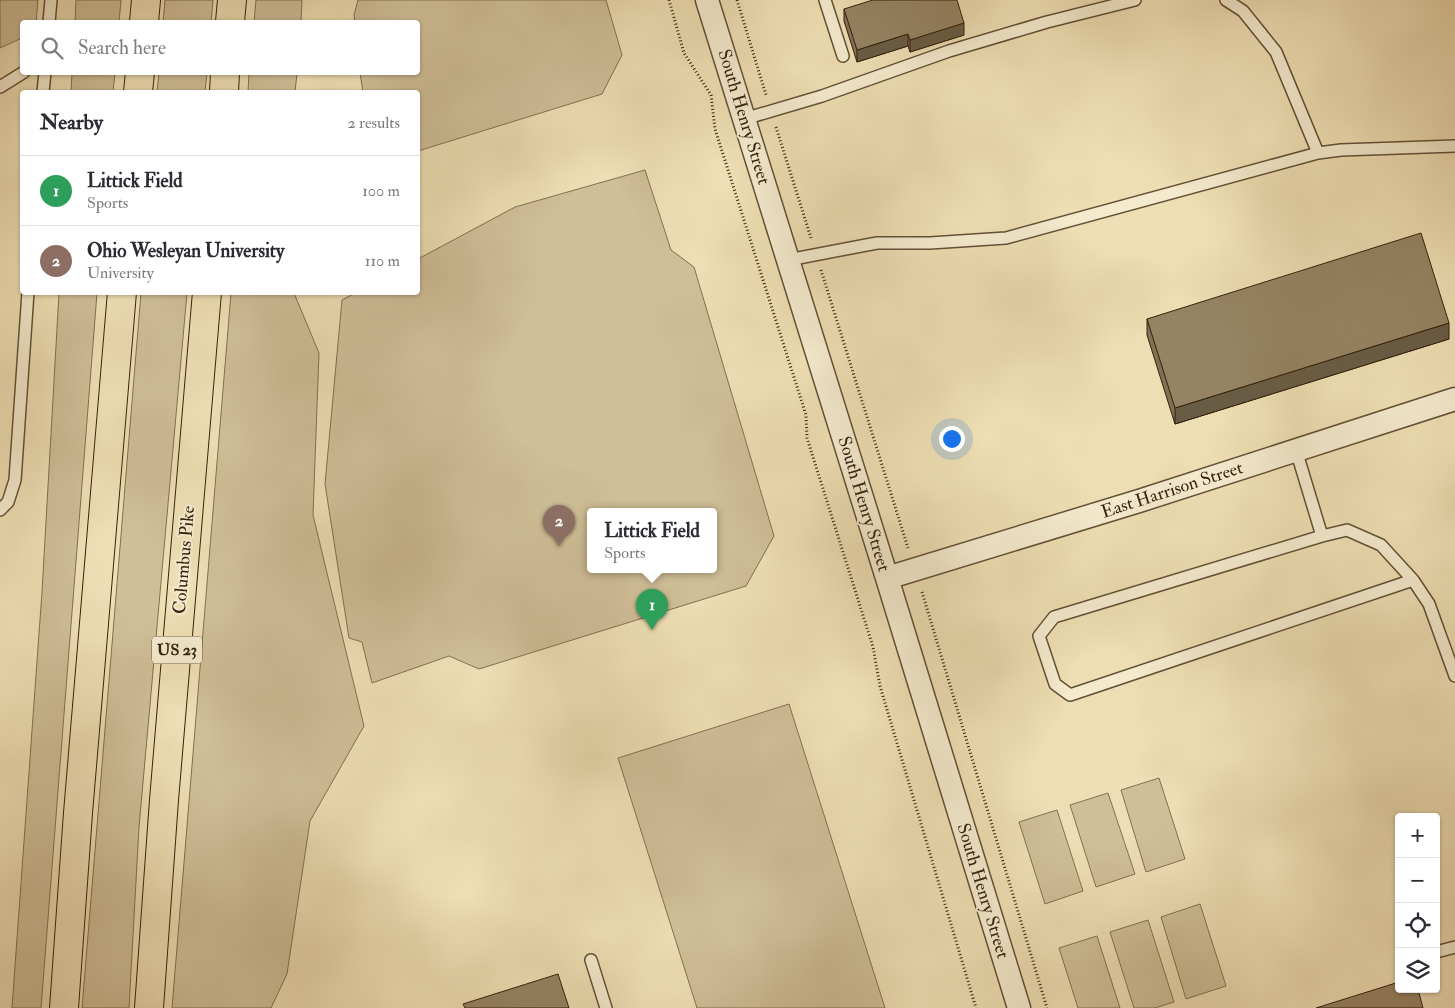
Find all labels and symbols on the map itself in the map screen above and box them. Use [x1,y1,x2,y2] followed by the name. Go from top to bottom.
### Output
[713,47,776,188] street label: South Henry Street
[939,426,965,452] your location
[833,434,896,575] street label: South Henry Street
[1098,456,1246,524] street label: East Harrison Street
[168,504,200,615] street label: Columbus Pike
[543,505,575,546] pin: 2
[636,589,668,630] pin: 1
[152,636,202,664] road number: US 23
[952,821,1015,962] street label: South Henry Street

